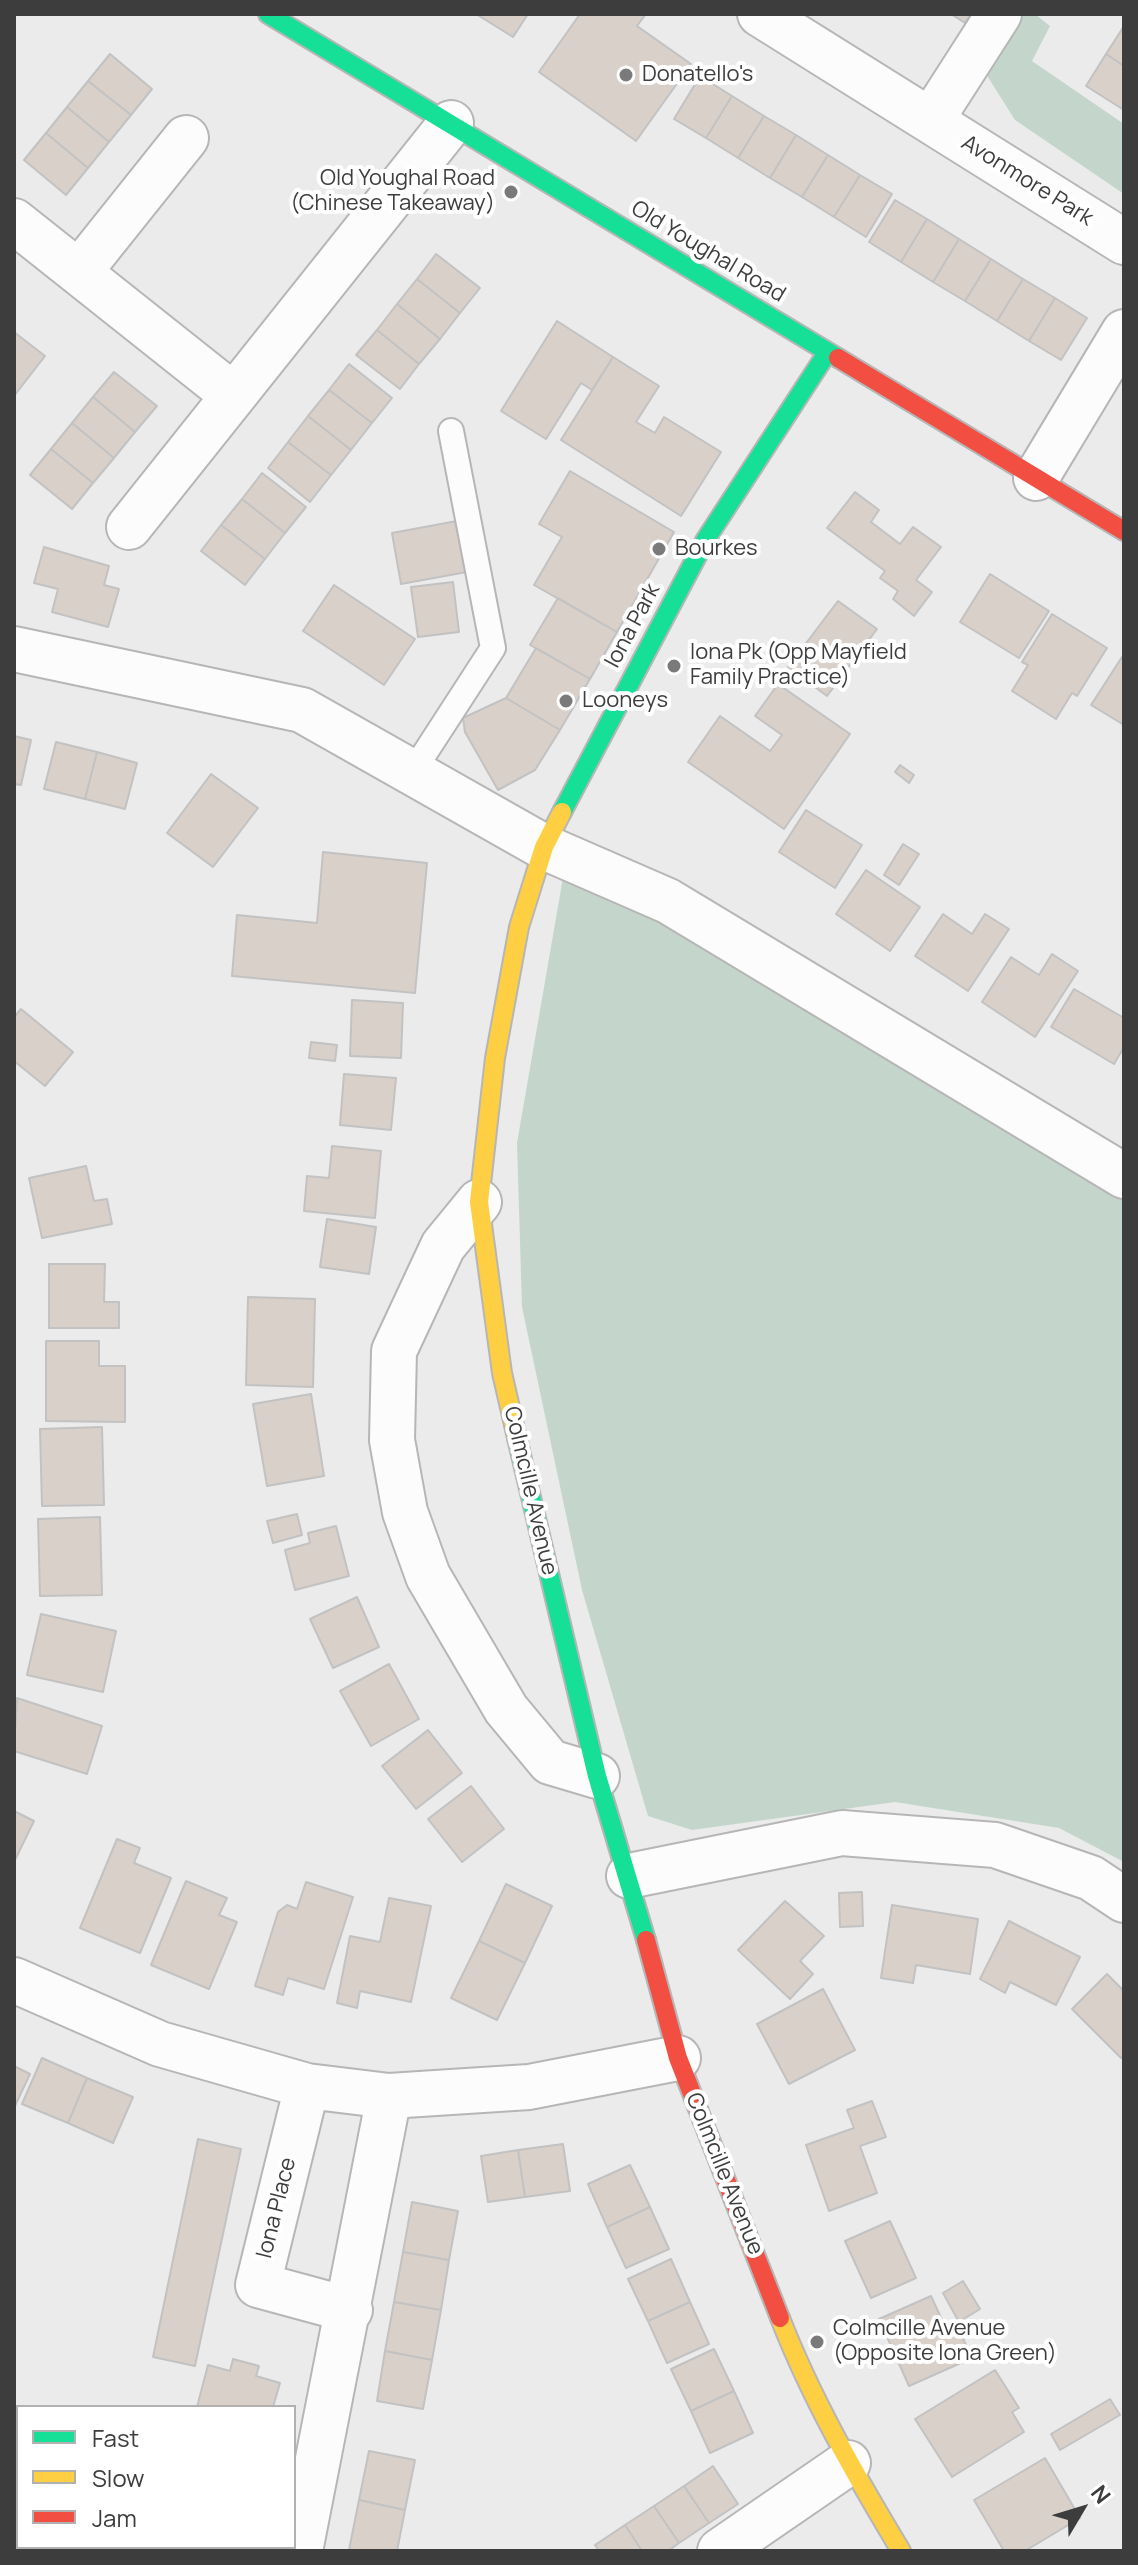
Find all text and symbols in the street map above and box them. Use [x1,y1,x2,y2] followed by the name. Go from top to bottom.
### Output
[642,62,753,88] place label: Donatello's
[617,66,635,84] marker: Donatello's
[956,130,1098,232] street label: Avonmore Park
[290,166,495,218] place label: Old Youghal Road (Chinese Takeaway)
[502,183,520,201] marker: Old Youghal Road (Chinese Takeaway)
[626,196,790,308] street label: Old Youghal Road
[675,536,758,562] place label: Bourkes
[650,540,668,558] marker: Bourkes
[600,579,666,673] street label: Iona Park
[690,640,907,692] place label: Iona Pk (Opp Mayfield Family Practice)
[665,657,683,675] marker: Iona Pk (Opp Mayfield Family Practice)
[582,688,668,714] place label: Looneys
[557,692,575,710] marker: Looneys
[498,1404,562,1578] street label: Colmcille Avenue
[679,2089,769,2259] street label: Colmcille Avenue
[252,2155,302,2261] street label: Iona Place
[833,2316,1057,2368] place label: Colmcille Avenue (Opposite Iona Green)
[808,2333,826,2351] marker: Colmcille Avenue (Opposite Iona Green)
[16,2405,296,2549] legend
[92,2421,139,2454] text: Fast
[92,2461,145,2494] text: Slow
[1042,2469,1122,2549] north arrow
[1084,2479,1118,2510] text: N
[92,2501,137,2534] text: Jam

